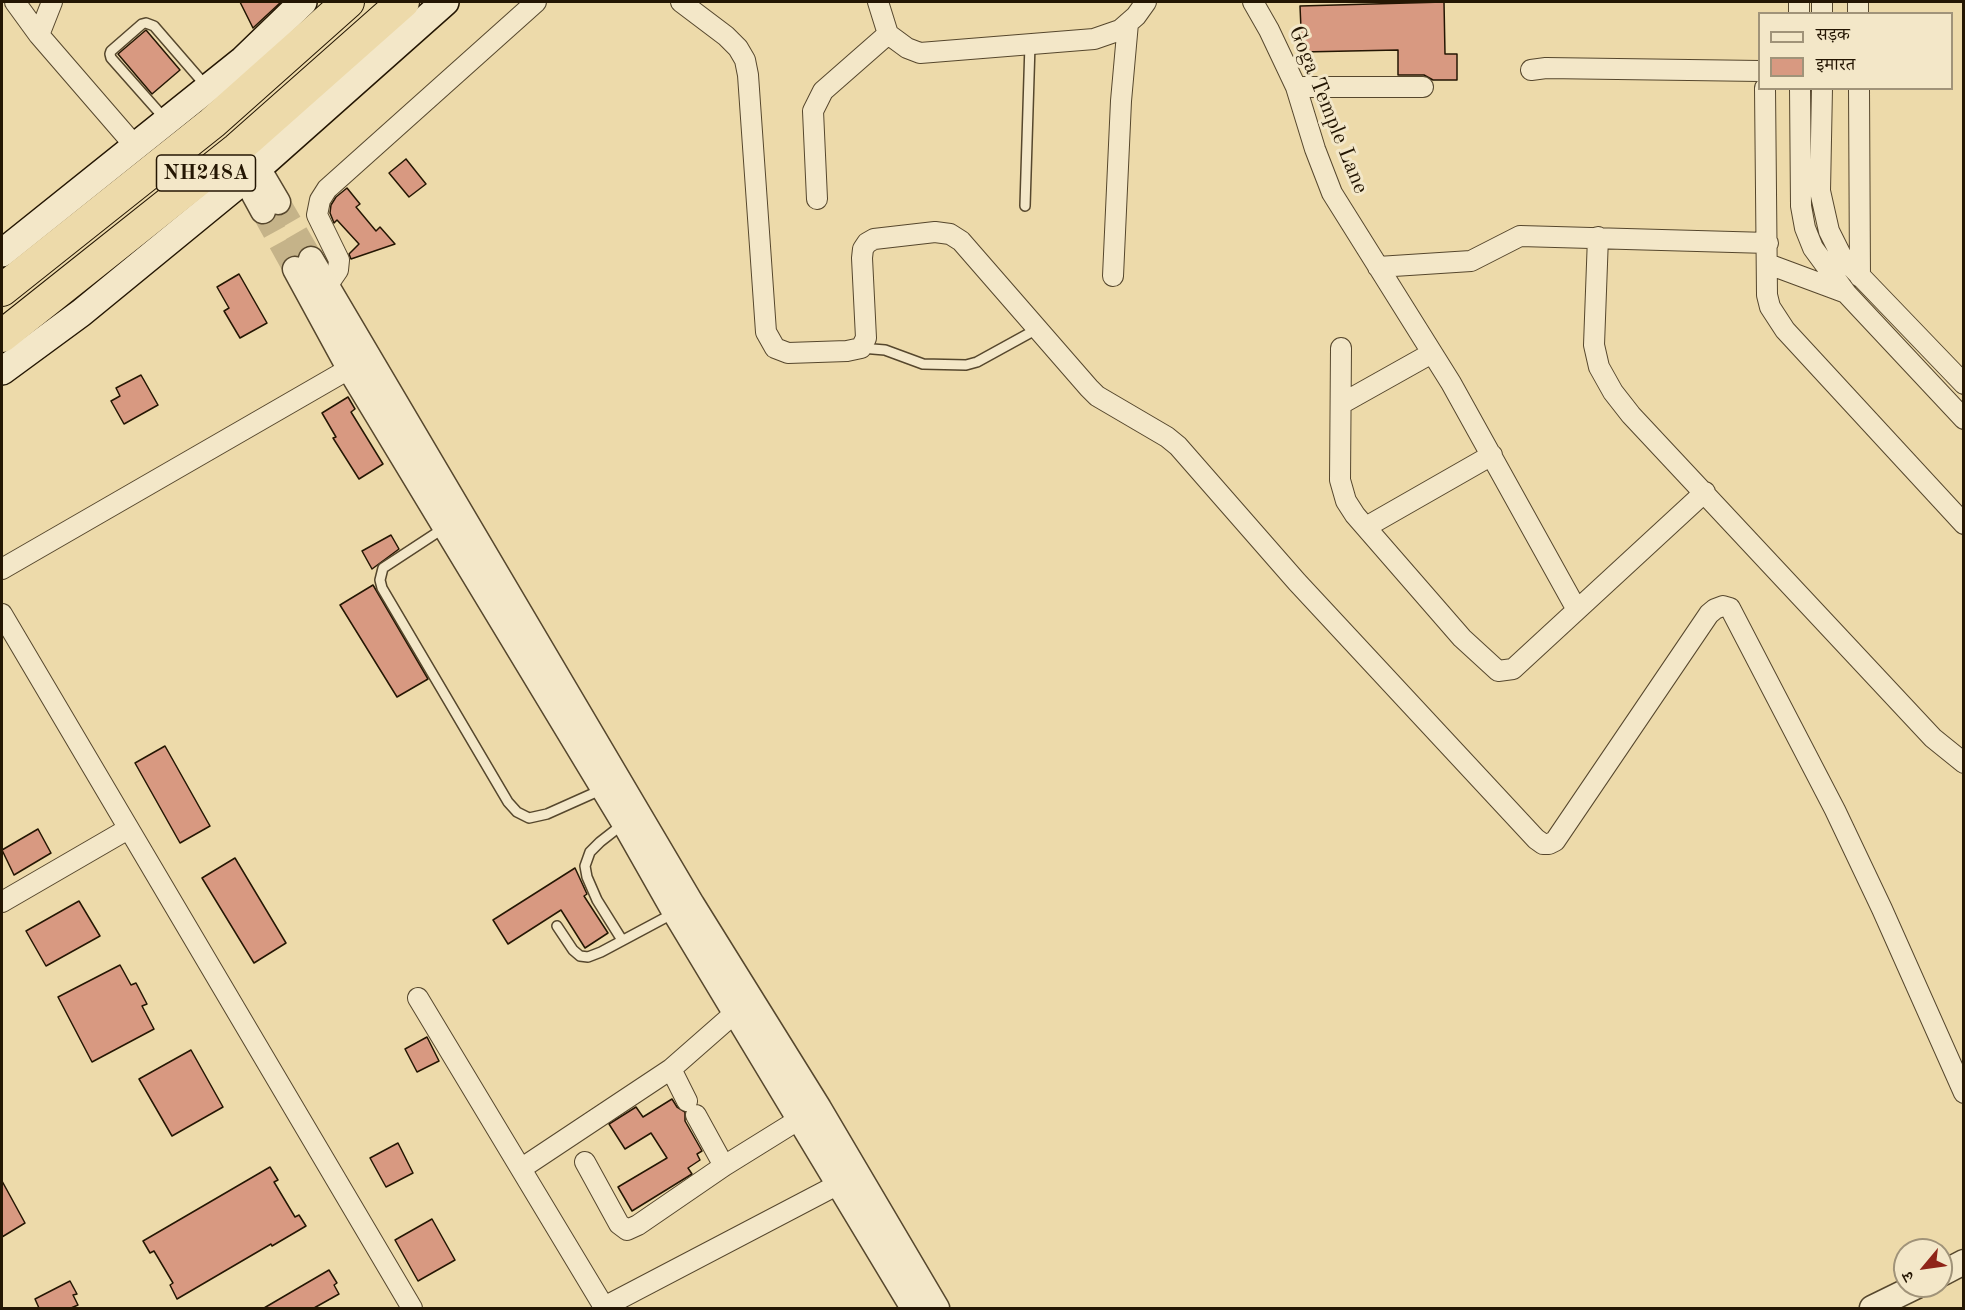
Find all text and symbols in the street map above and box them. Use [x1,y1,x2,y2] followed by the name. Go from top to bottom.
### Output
[1758,12,1953,90] legend
[1282,22,1374,198] street label: Goga Temple Lane
[1816,26,1850,44] text: सड़क
[1816,56,1855,74] text: इमारत
[156,155,256,191] road number: NH248A
[1893,1238,1953,1298] north arrow
[1900,1268,1918,1283] text: उ

